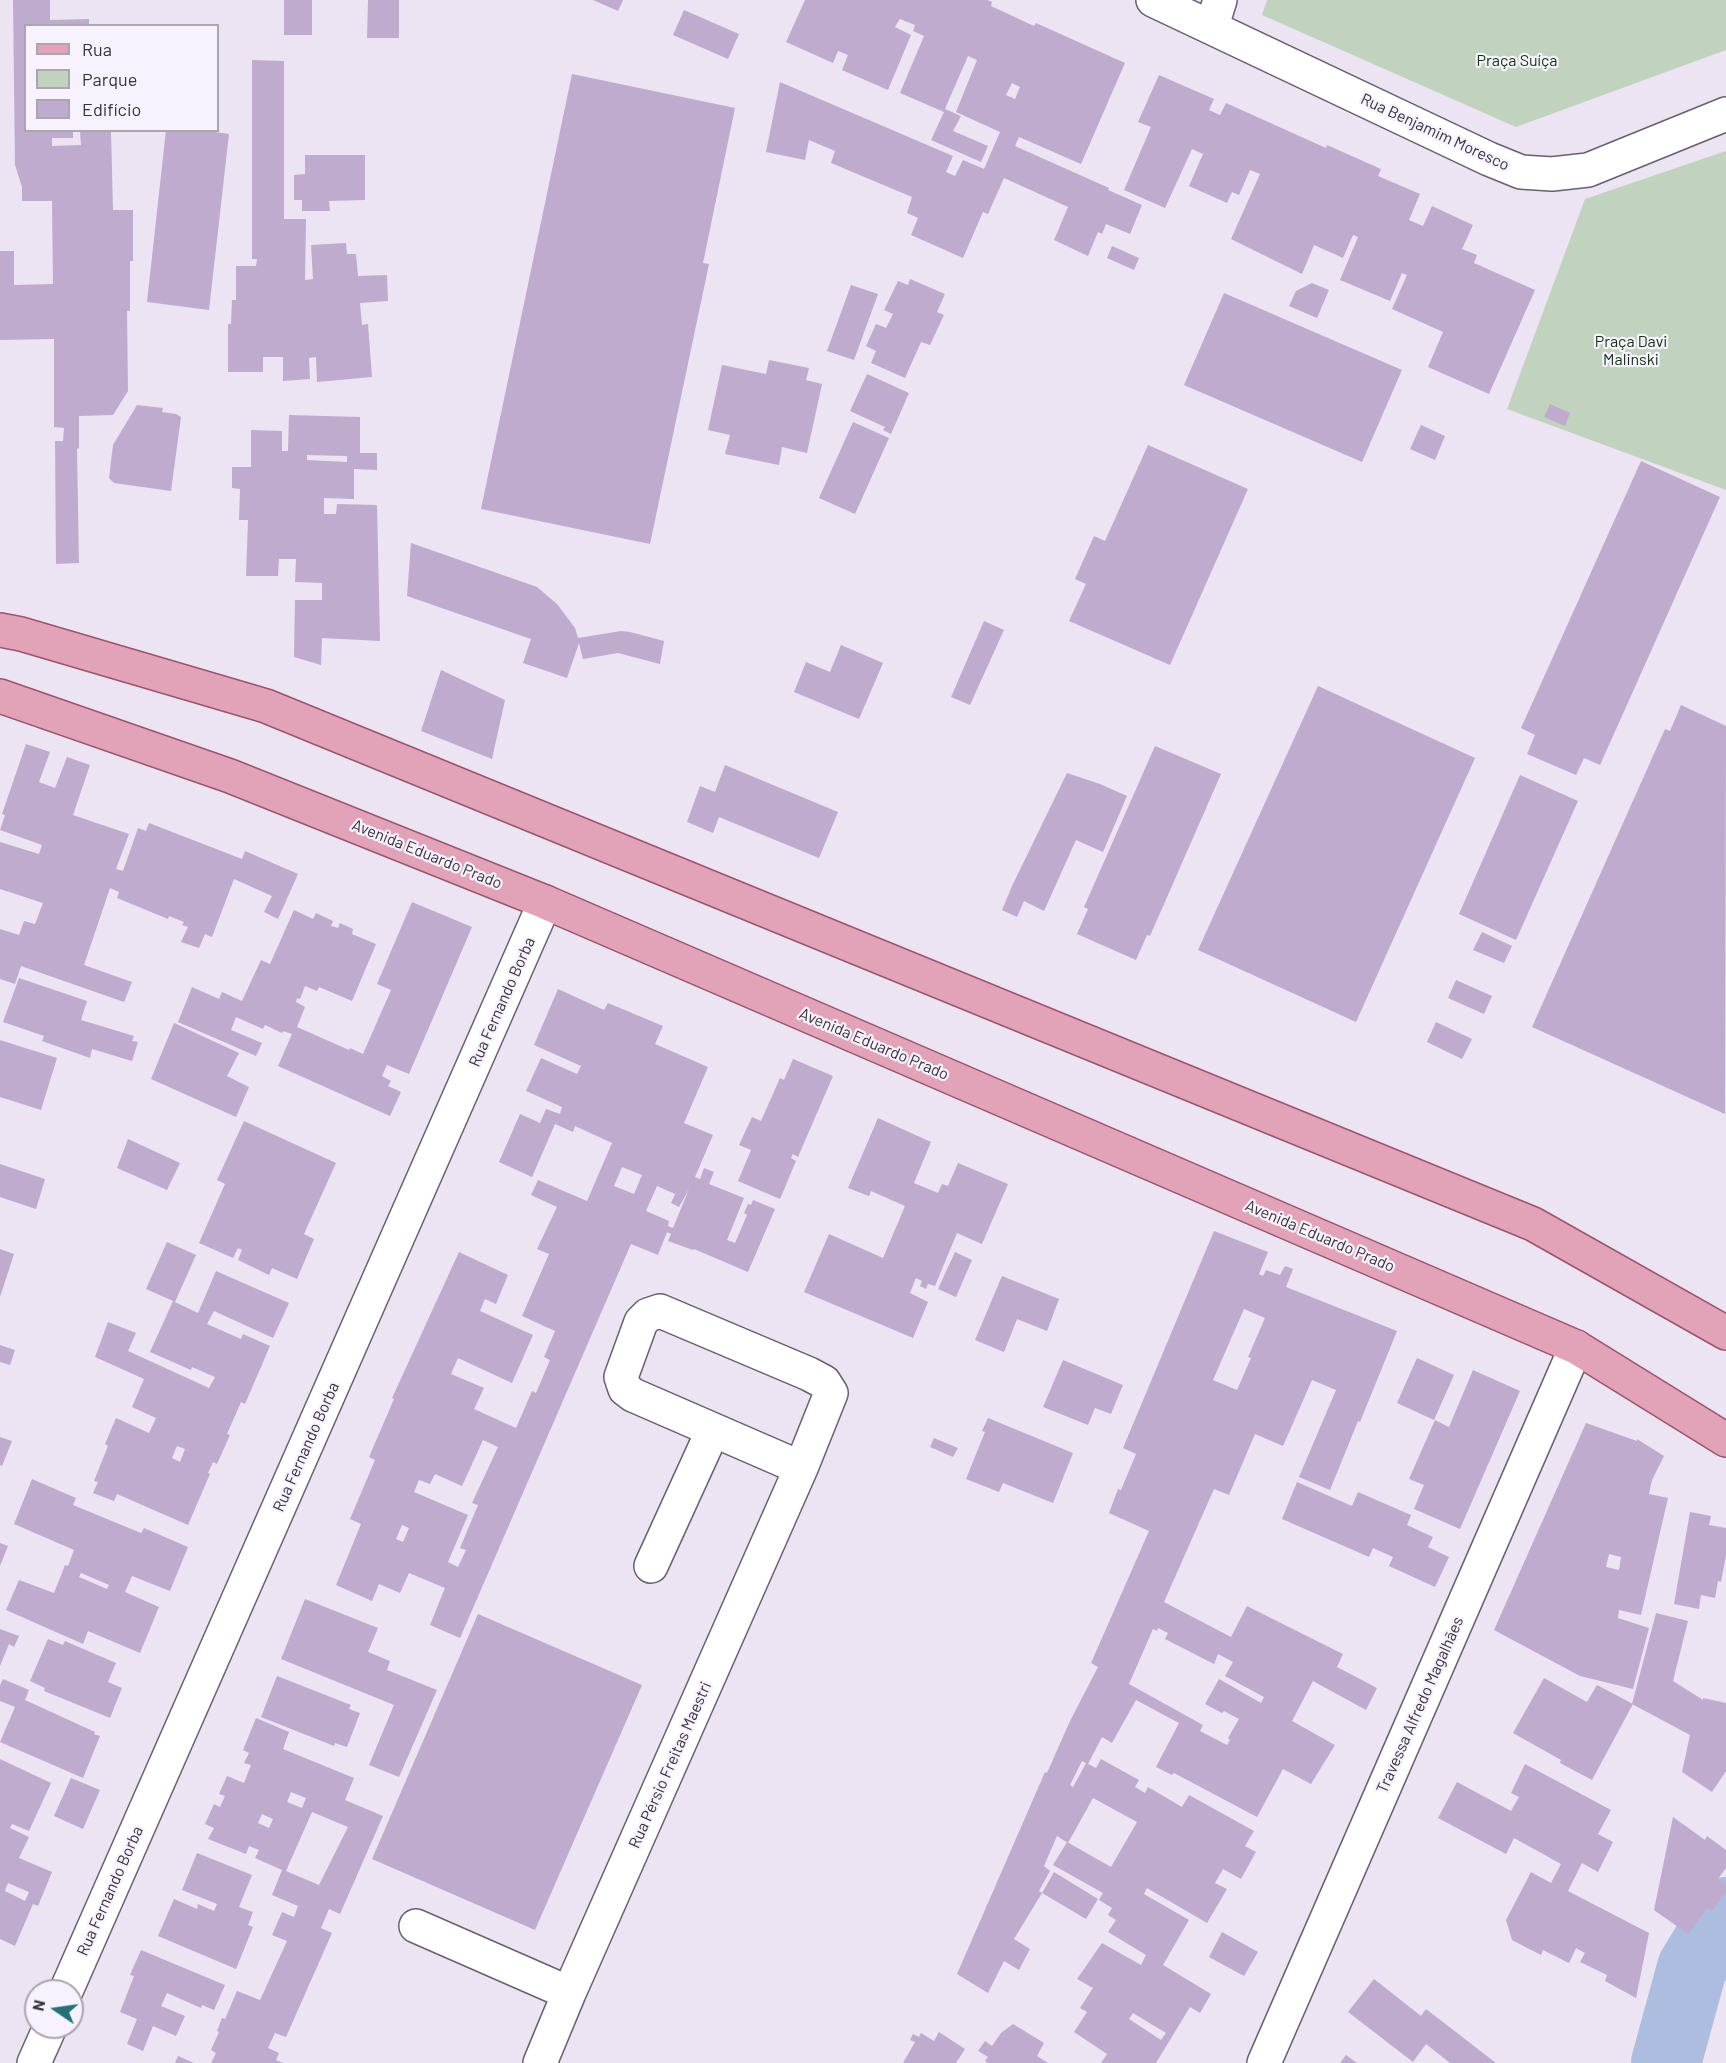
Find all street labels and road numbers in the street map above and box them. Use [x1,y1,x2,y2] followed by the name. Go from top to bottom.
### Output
[1358,89,1512,175] street label: Rua Benjamim Moresco
[349,815,505,893] street label: Avenida Eduardo Prado
[465,934,539,1070] street label: Rua Fernando Borba
[796,1004,952,1084] street label: Avenida Eduardo Prado
[1242,1196,1398,1276] street label: Avenida Eduardo Prado
[269,1379,343,1515] street label: Rua Fernando Borba
[1372,1614,1468,1796] street label: Travessa Alfredo Magalhães
[625,1679,715,1851] street label: Rua Pérsio Freitas Maestri
[73,1823,147,1959] street label: Rua Fernando Borba

